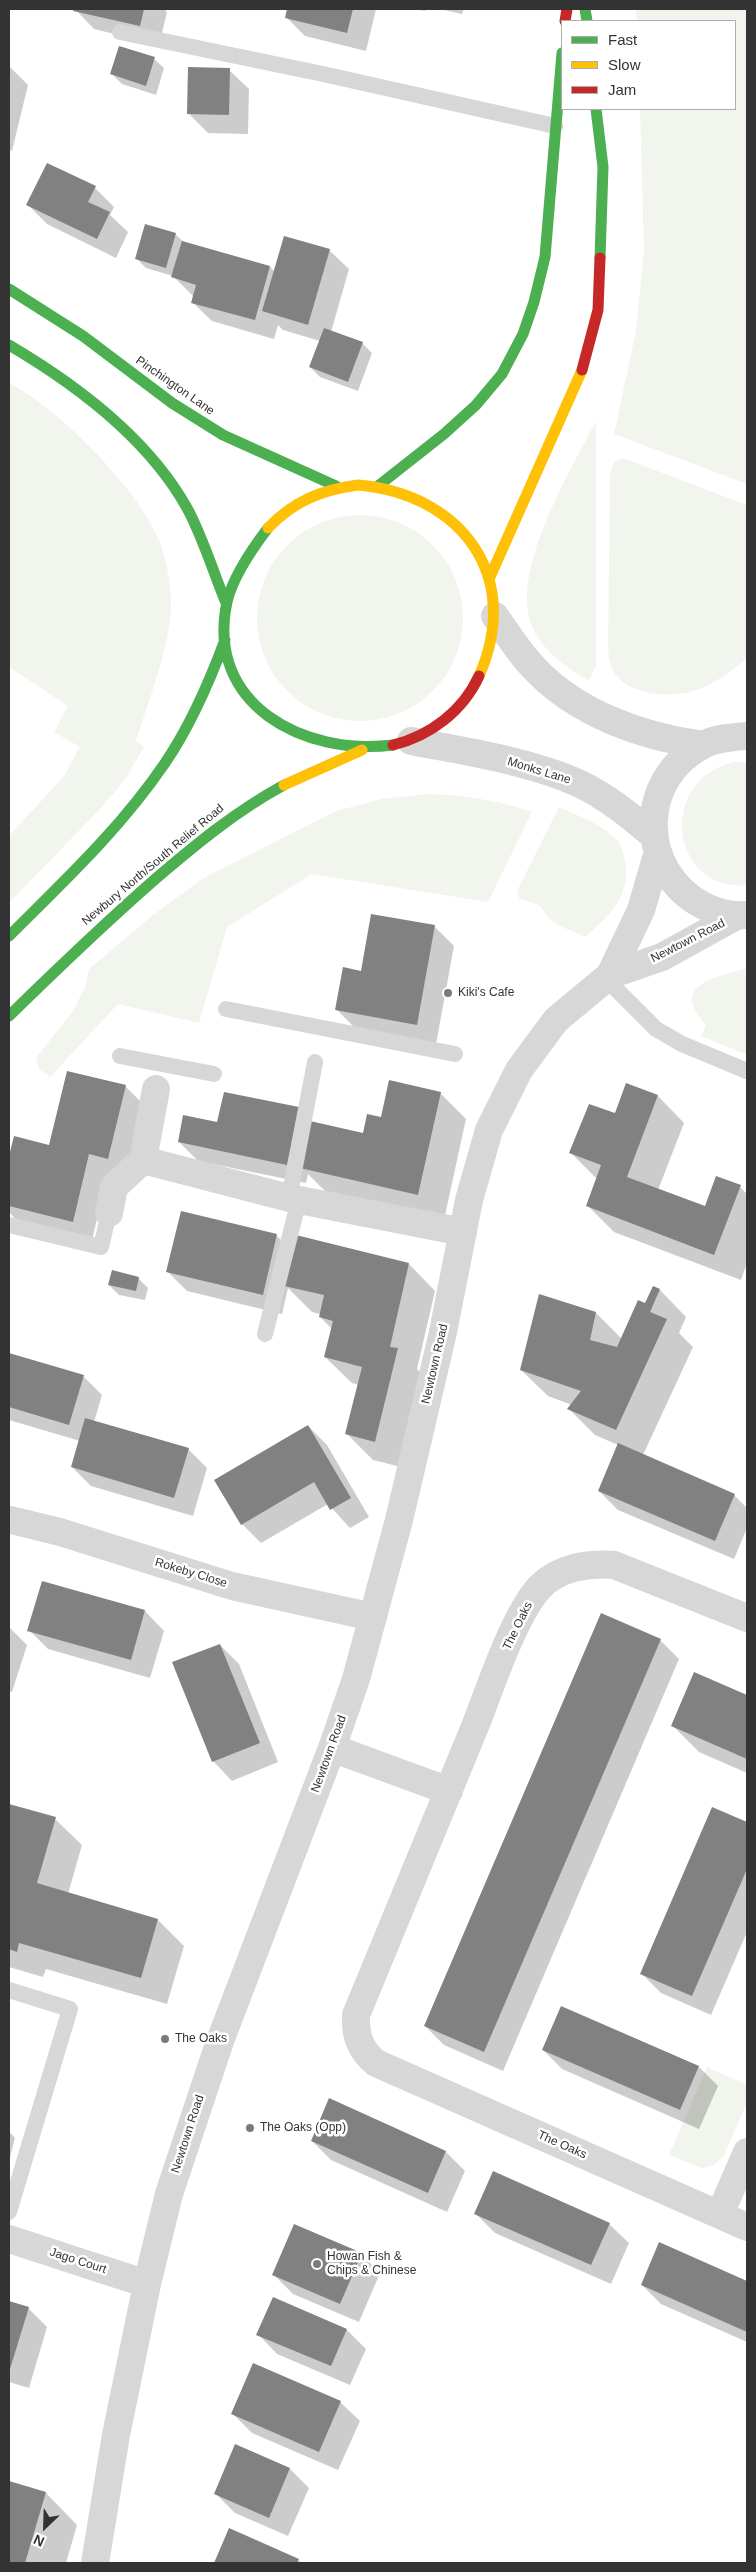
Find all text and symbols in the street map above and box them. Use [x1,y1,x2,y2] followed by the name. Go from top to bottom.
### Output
[561,20,736,110] legend
[608,31,637,48] text: Fast
[608,56,641,73] text: Slow
[608,81,636,98] text: Jam
[133,354,217,418] street label: Pinchington Lane
[506,755,572,787] street label: Monks Lane
[79,801,227,929] street label: Newbury North/South Relief Road
[648,916,728,966] street label: Newtown Road
[458,986,514,1000] place label: Kiki's Cafe
[442,987,454,999] marker: Kiki's Cafe
[419,1323,451,1405] street label: Newtown Road
[153,1555,229,1591] street label: Rokeby Close
[500,1599,536,1653] street label: The Oaks
[308,1713,350,1795] street label: Newtown Road
[175,2032,227,2046] place label: The Oaks
[159,2033,171,2045] marker: The Oaks
[169,2093,207,2175] street label: Newtown Road
[260,2121,346,2135] place label: The Oaks (Opp)
[244,2122,256,2134] marker: The Oaks (Opp)
[535,2128,589,2162] street label: The Oaks
[48,2245,108,2277] street label: Jago Court
[327,2250,416,2278] place label: Howan Fish & Chips & Chinese
[311,2258,323,2270] marker: Howan Fish & Chips & Chinese
[20,2502,70,2552] north arrow
[31,2531,47,2550] text: N

